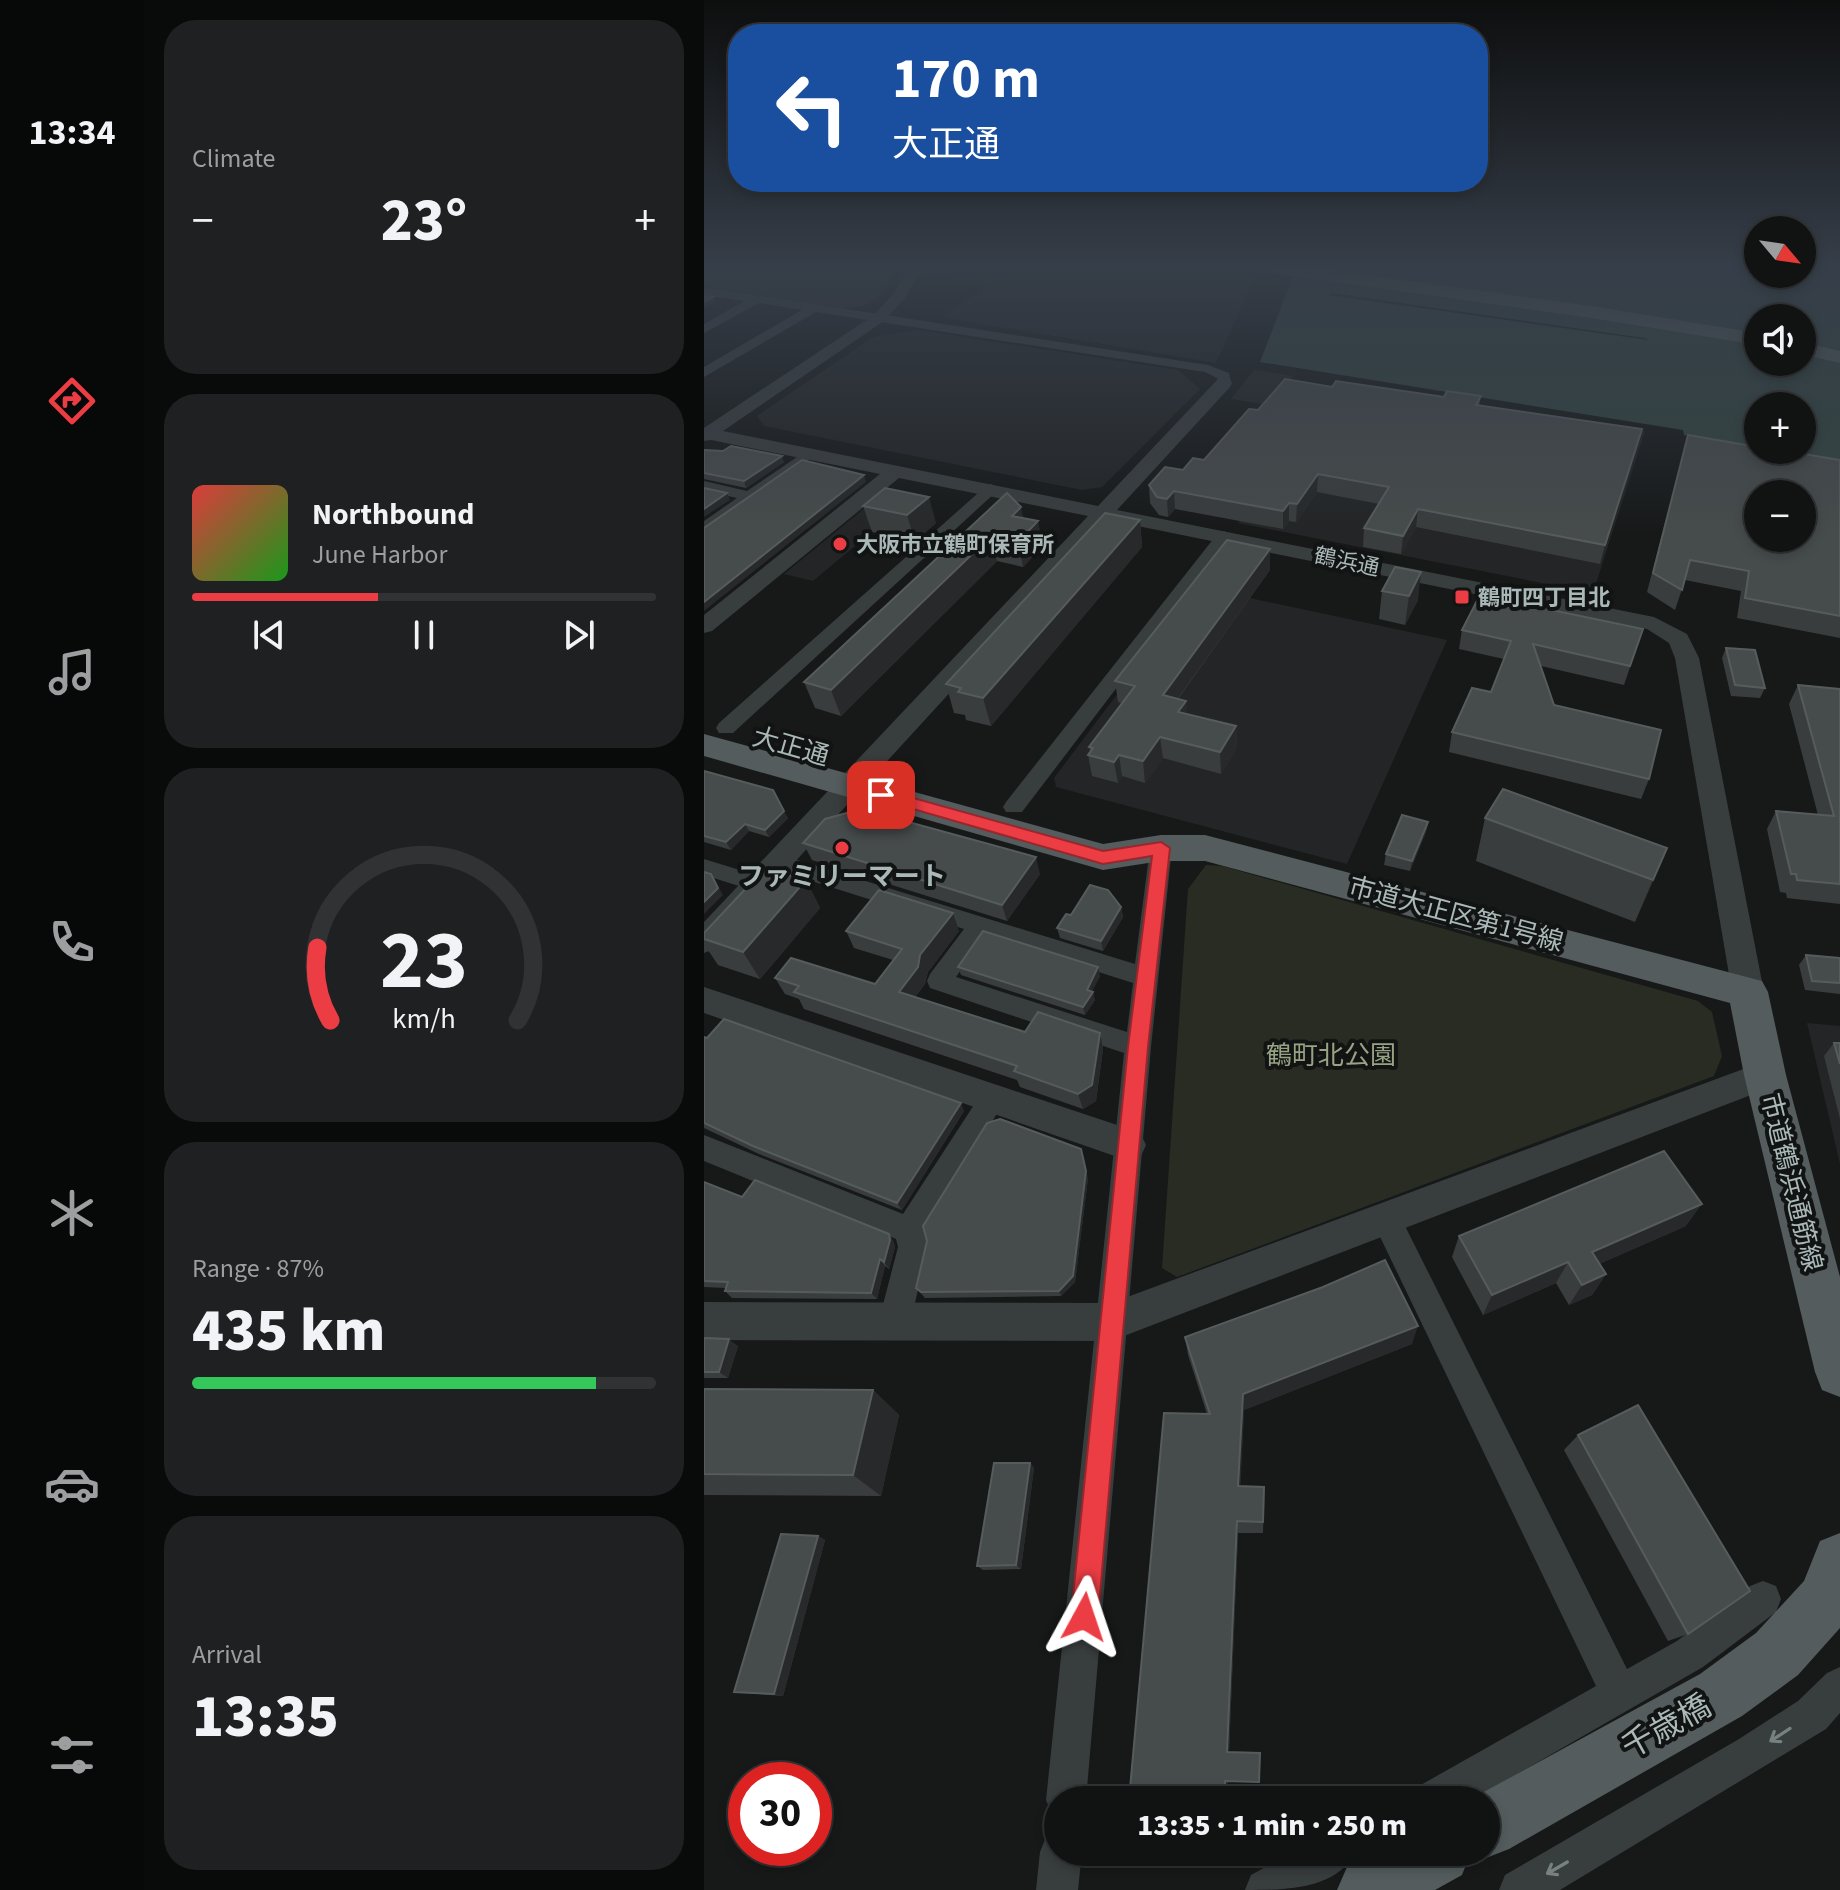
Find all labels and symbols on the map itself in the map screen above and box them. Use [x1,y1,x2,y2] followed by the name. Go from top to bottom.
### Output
[1744,216,1816,288] north arrow
[856,529,1054,561] place label: 大阪市立鶴町保育所
[831,535,849,553] marker: 大阪市立鶴町保育所
[1311,539,1382,584] street label: 鶴浜通
[1478,582,1610,614] place label: 鶴町四丁目北
[1453,588,1471,606] marker: 鶴町四丁目北
[748,718,833,775] street label: 大正通
[847,761,915,829] pin
[833,839,851,857] marker: ファミリーマート
[738,858,946,895] place label: ファミリーマート
[1344,868,1567,961] street label: 市道大正区第1号線
[1266,1037,1396,1074] park label: 鶴町北公園
[1752,1089,1831,1275] street label: 市道鶴浜通筋線
[1042,1575,1126,1659] position arrow
[1613,1683,1720,1770] street label: 千歳橋
[1769,1727,1792,1743] one-way arrow
[728,1762,832,1866] speed limit sign: 30
[1546,1860,1569,1876] one-way arrow

